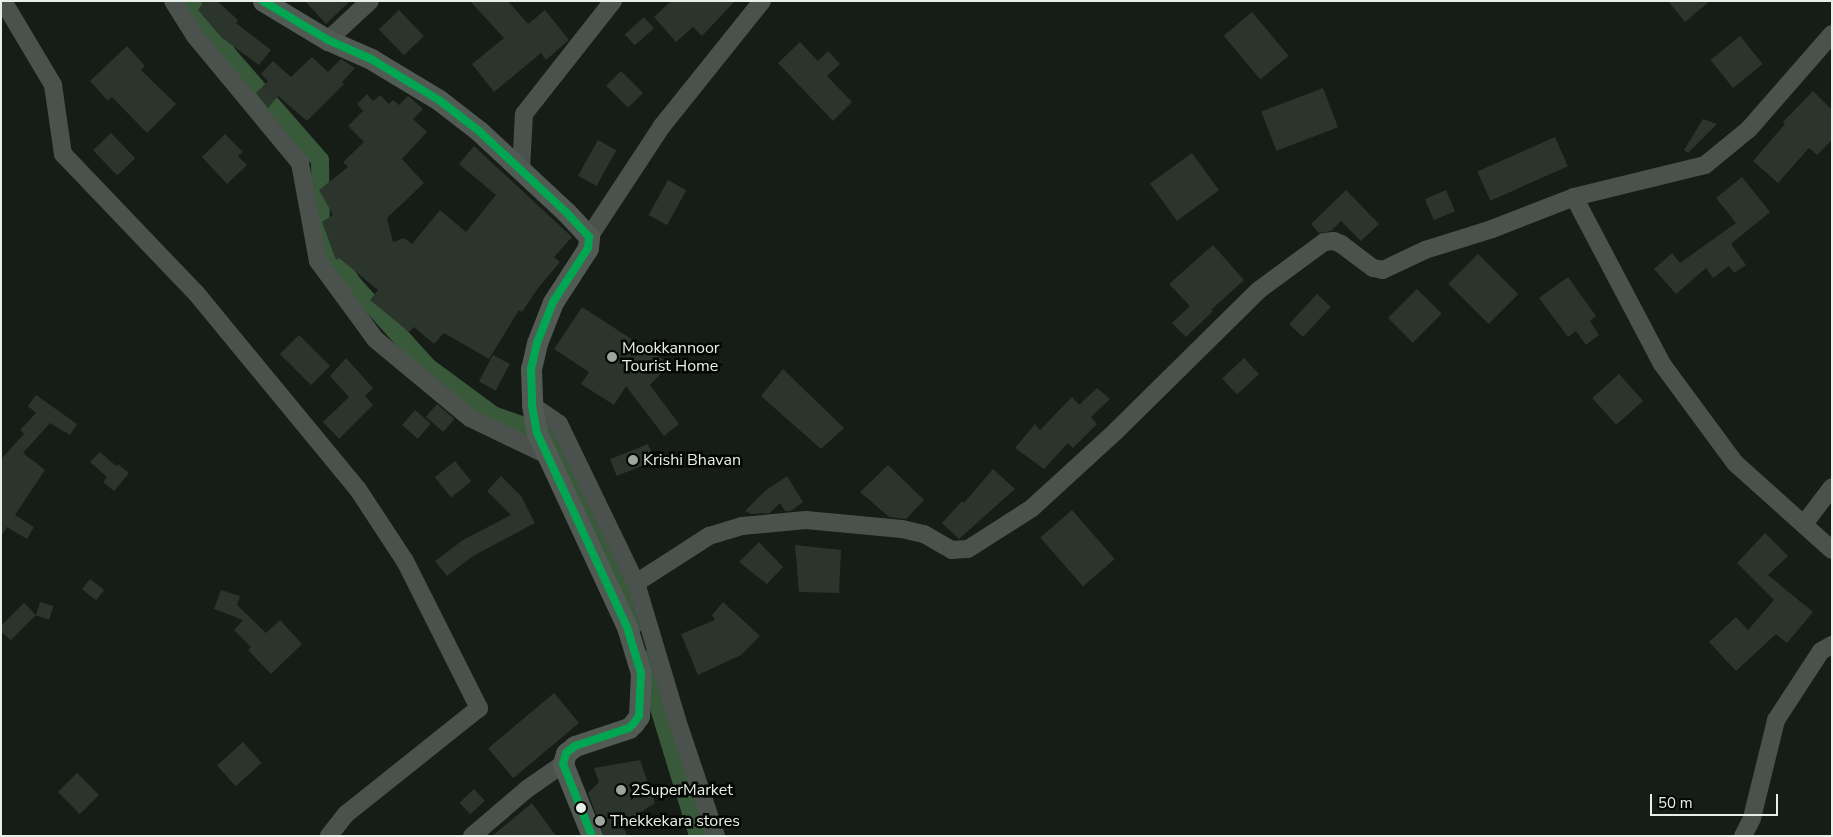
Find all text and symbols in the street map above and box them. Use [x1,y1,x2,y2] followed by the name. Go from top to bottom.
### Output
[622,338,720,376] place label: Mookkannoor Tourist Home
[606,351,618,363] marker: Mookkannoor Tourist Home
[643,450,741,470] place label: Krishi Bhavan
[627,454,639,466] marker: Krishi Bhavan
[631,780,733,800] place label: 2SuperMarket
[615,784,627,796] marker: 2SuperMarket
[1653,784,1780,816] scale bar
[1658,793,1693,813] text: 50 m
[576,803,586,813] unlabelled marker
[610,811,740,831] place label: Thekkekara stores
[594,815,606,827] marker: Thekkekara stores

